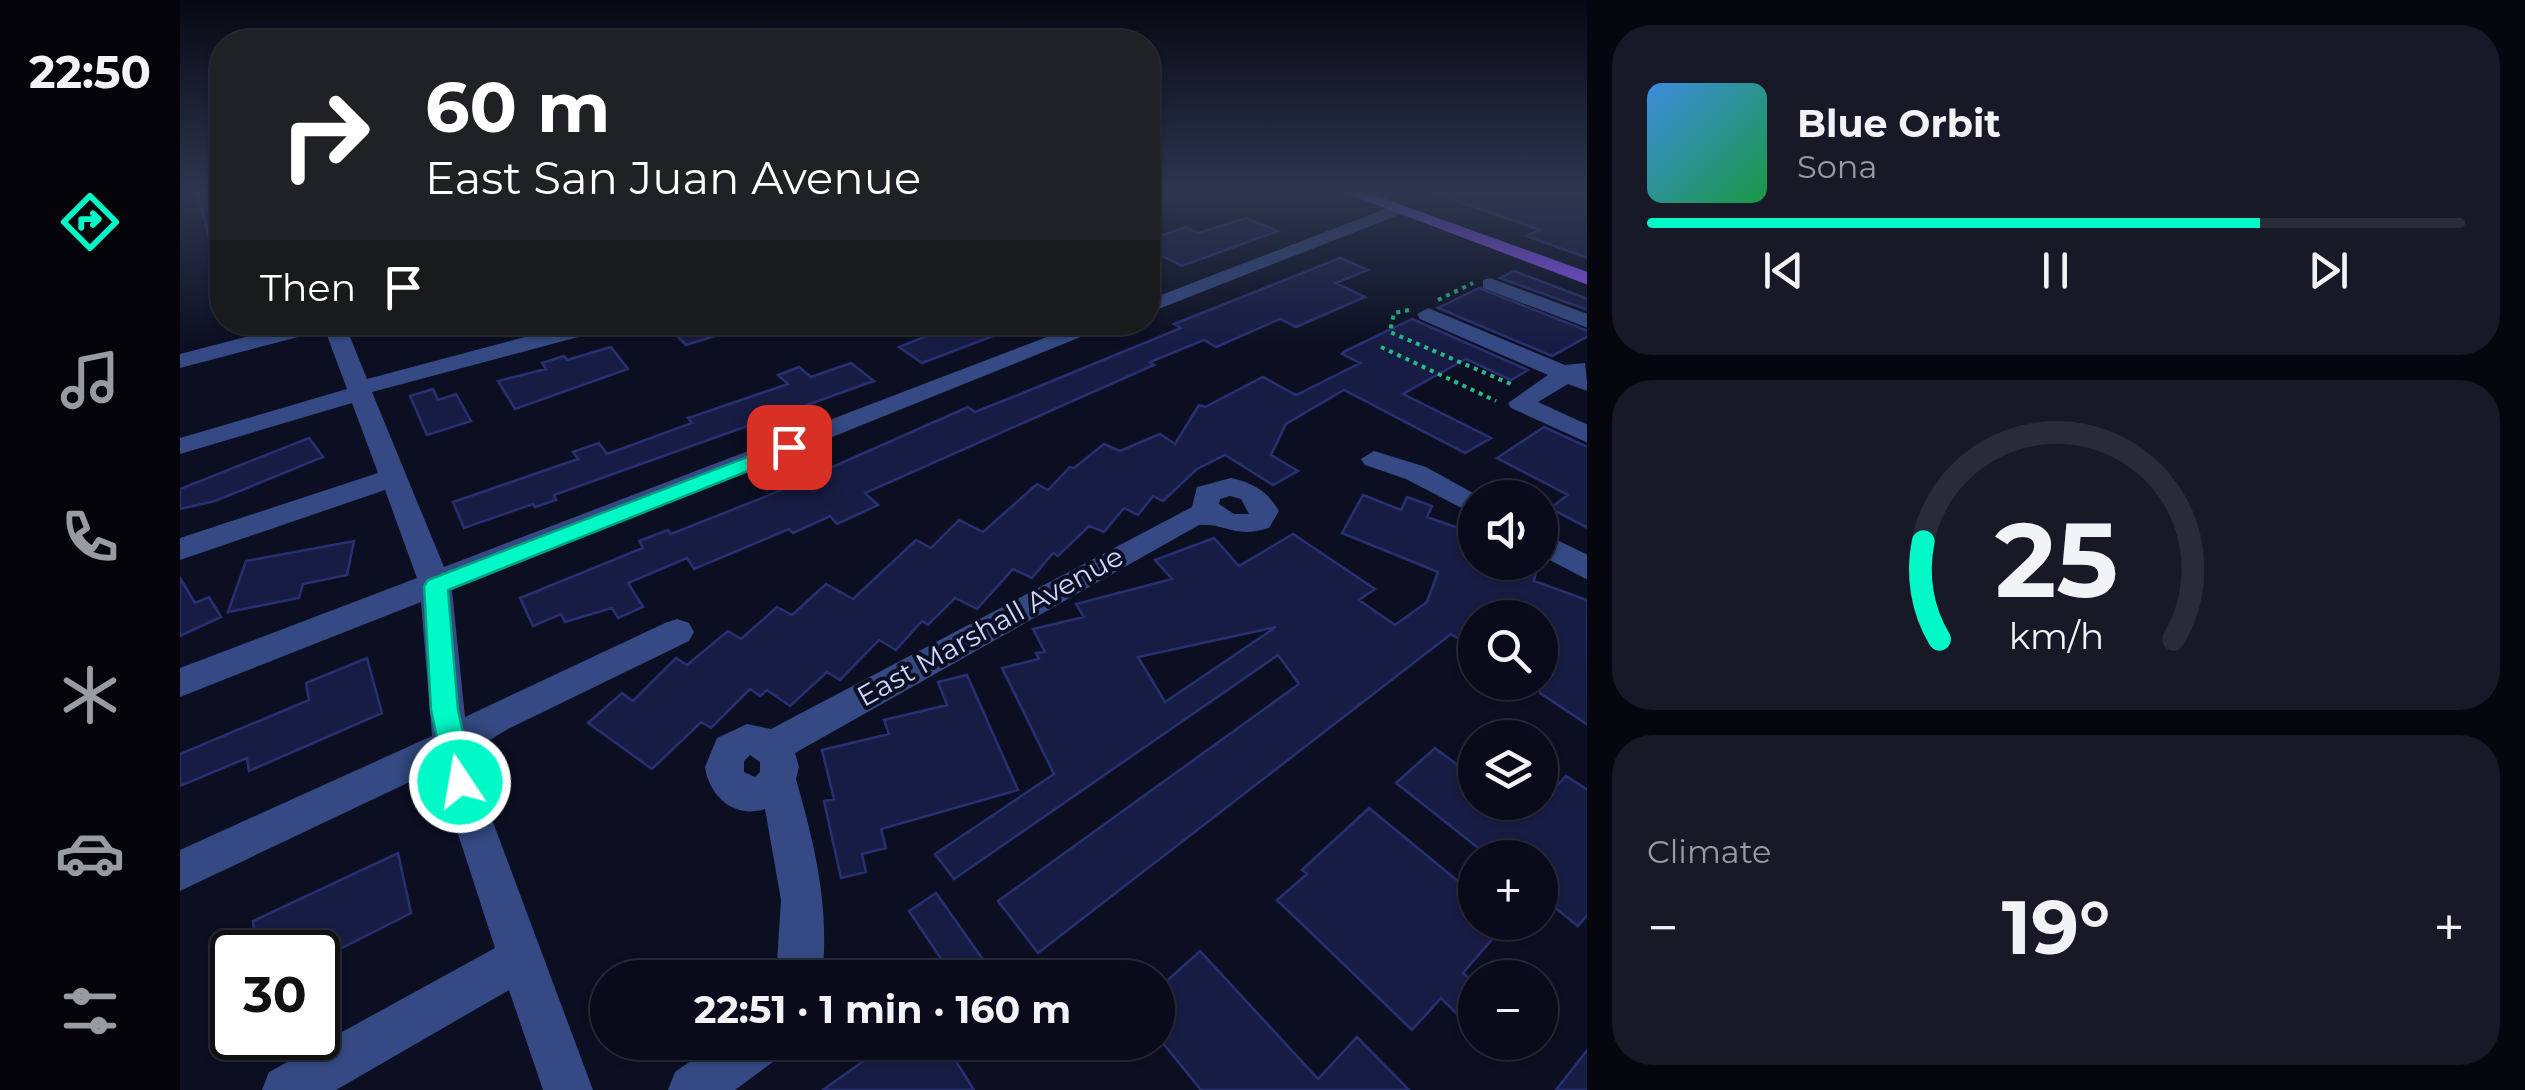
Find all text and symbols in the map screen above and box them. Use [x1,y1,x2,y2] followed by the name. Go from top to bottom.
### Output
[29,44,151,99] text: 22:50
[425,64,610,150] text: 60 m
[260,70,390,200] icon: right
[1797,100,2001,147] text: Blue Orbit
[1797,147,1877,186] text: Sona
[425,150,921,205] text: East San Juan Avenue
[55,187,125,257] icon: directions
[1756,243,1811,298] icon: previous
[2028,243,2083,298] icon: pause
[2301,243,2356,298] icon: next
[376,260,431,315] icon: arrive
[260,264,356,311] text: Then
[55,345,125,415] icon: music
[747,405,832,490] pin
[762,420,817,475] icon: arrive
[1458,480,1558,1060] map controls
[1458,480,1558,580] button: sound
[1994,496,2118,623] text: 25
[55,502,125,572] icon: phone
[851,539,1129,713] street label: East Marshall Avenue
[1458,600,1558,700] button: search
[2008,614,2104,658] text: km/h
[55,660,125,730] icon: climate
[1458,720,1558,820] button: layers
[408,730,512,834] position arrow
[55,818,125,888] icon: car
[1647,832,1771,871] text: Climate
[1458,840,1558,940] button: +
[2002,881,2110,973] text: 19°
[1647,894,1679,961] text: −
[2433,894,2465,961] text: +
[210,930,340,1060] speed limit sign: 30
[1458,960,1558,1060] button: −
[55,976,125,1046] icon: filters
[694,986,1071,1033] text: 22:51 · 1 min · 160 m

